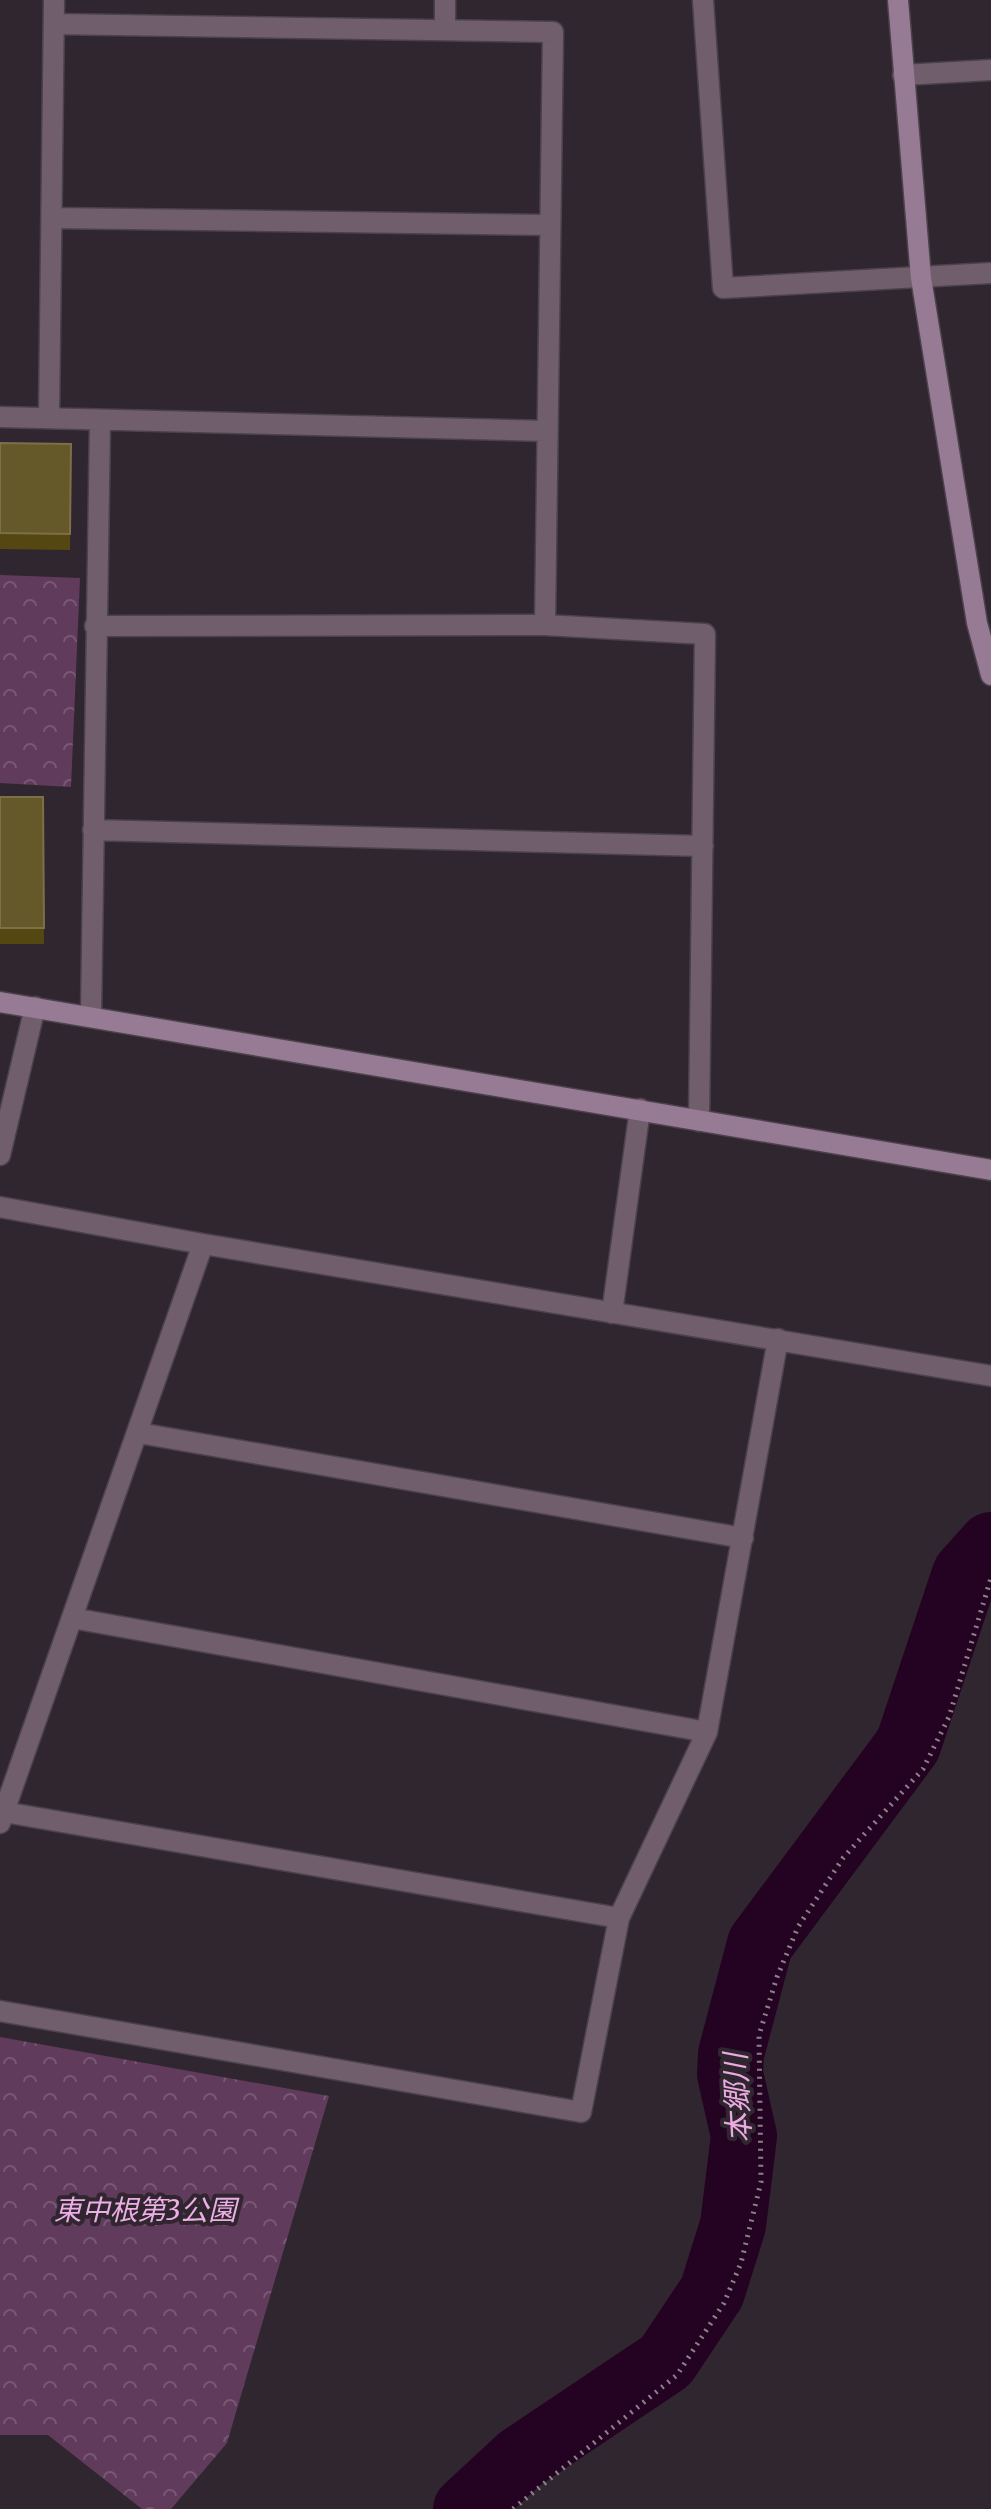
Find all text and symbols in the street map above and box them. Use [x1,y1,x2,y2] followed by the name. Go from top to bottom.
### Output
[716,2049,758,2144] water label: 本郷川
[54,2192,240,2228] park label: 東中根第3公園

